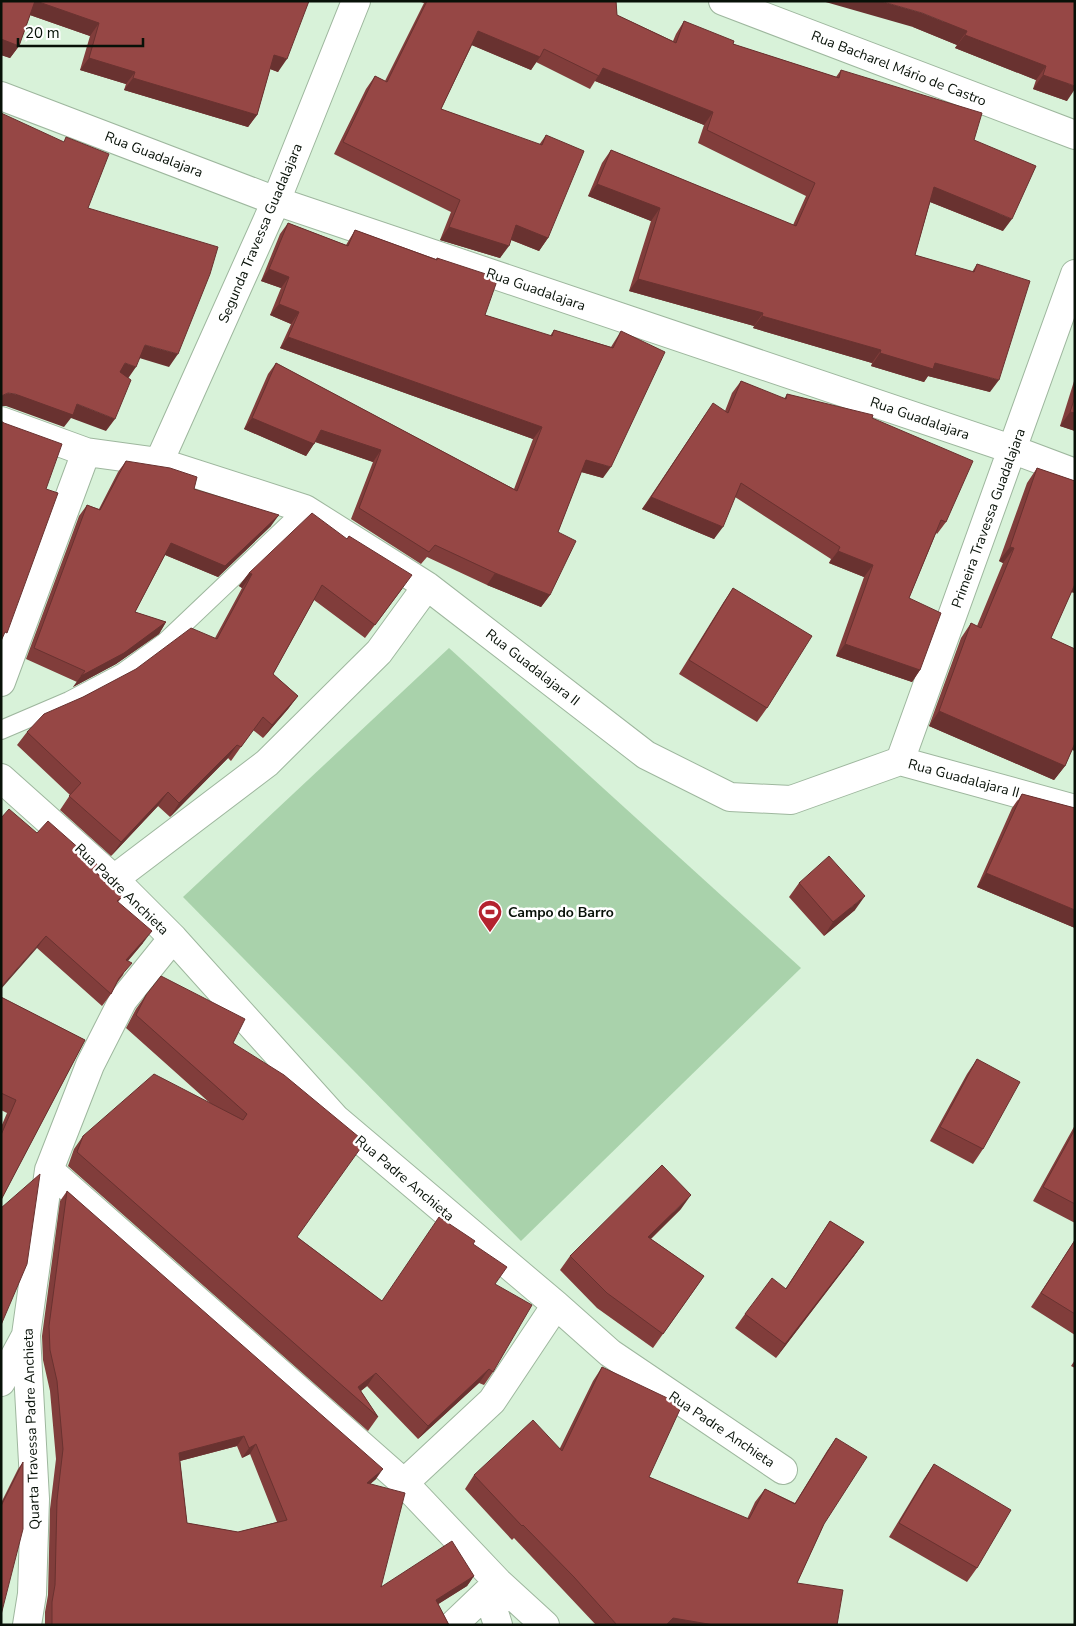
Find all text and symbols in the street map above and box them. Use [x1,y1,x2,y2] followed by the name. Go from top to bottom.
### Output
[18,15,142,47] scale bar
[25,23,60,43] text: 20 m
[808,26,989,111] street label: Rua Bacharel Mário de Castro
[102,127,206,182] street label: Rua Guadalajara
[214,140,307,326] street label: Segunda Travessa Guadalajara
[484,264,588,315] street label: Rua Guadalajara
[868,393,972,444] street label: Rua Guadalajara
[947,426,1030,611] street label: Primeira Travessa Guadalajara
[482,625,584,710] street label: Rua Guadalajara II
[906,754,1022,803] street label: Rua Guadalajara II
[70,839,173,939] street label: Rua Padre Anchieta
[477,899,503,933] sports icon: Campo do Barro
[508,903,614,922] place label: Campo do Barro
[351,1131,458,1225] street label: Rua Padre Anchieta
[18,1328,45,1530] street label: Quarta Travessa Padre Anchieta
[665,1387,778,1472] street label: Rua Padre Anchieta

